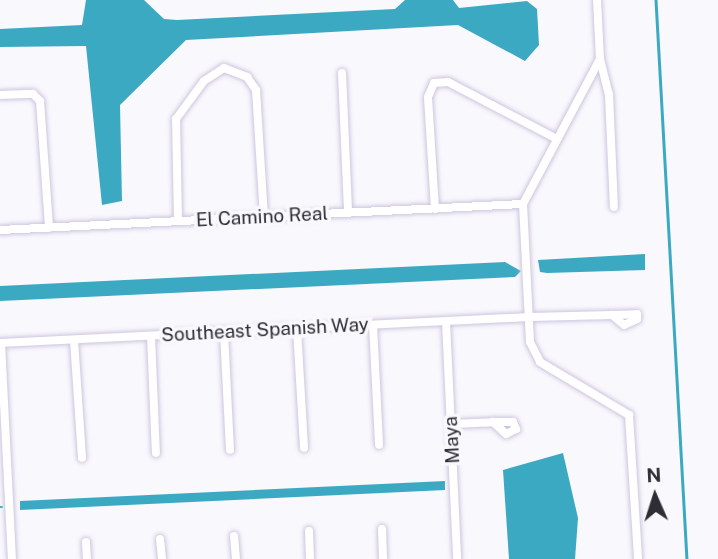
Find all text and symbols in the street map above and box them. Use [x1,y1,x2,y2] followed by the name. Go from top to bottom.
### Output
[195,202,329,232] street label: El Camino Real
[160,313,370,347] street label: Southeast Spanish Way
[439,416,465,464] street label: Maya
[620,461,690,531] north arrow
[646,464,662,486] text: N

